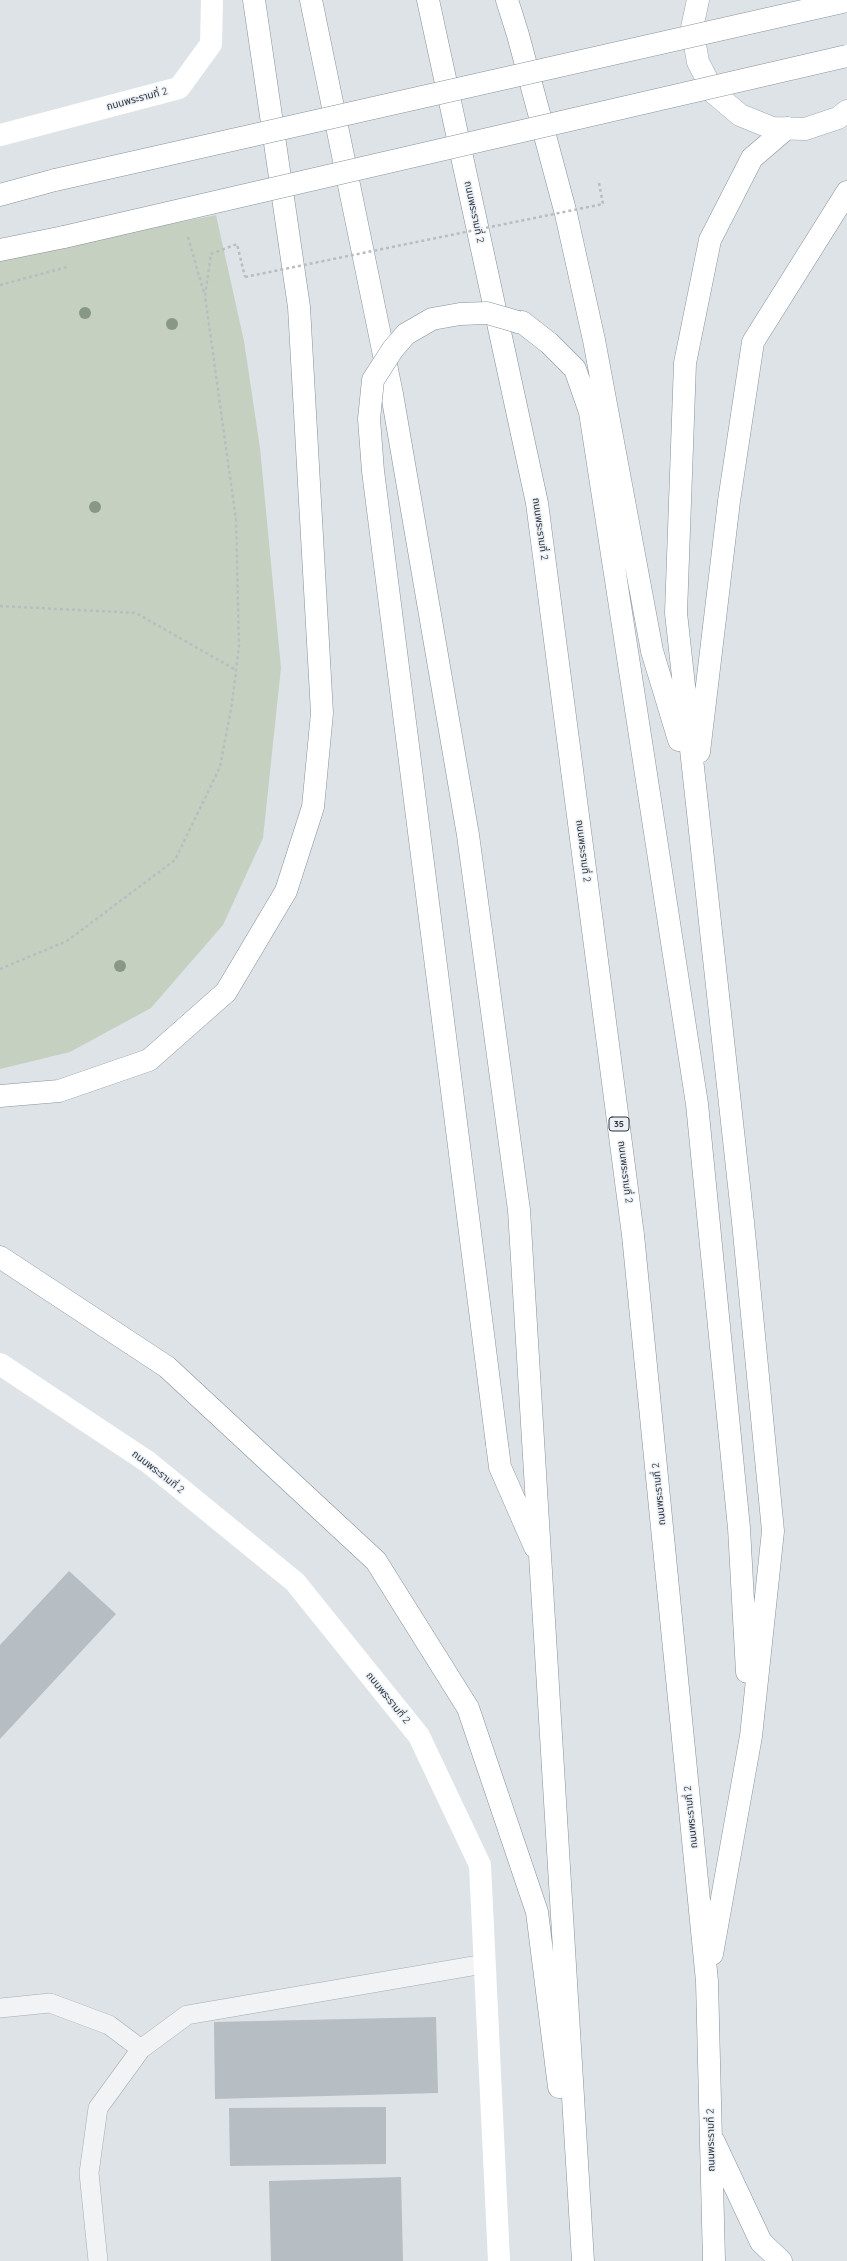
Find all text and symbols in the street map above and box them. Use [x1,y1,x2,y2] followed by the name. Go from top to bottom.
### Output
[105,85,169,113] street label: ถนนพระรามที่ 2
[462,180,486,244] street label: ถนนพระรามที่ 2
[530,497,550,561] street label: ถนนพระรามที่ 2
[573,819,593,883] street label: ถนนพระรามที่ 2
[609,1117,629,1131] road number: 35
[615,1140,635,1204] street label: ถนนพระรามที่ 2
[130,1448,186,1496] street label: ถนนพระรามที่ 2
[650,1462,668,1526] street label: ถนนพระรามที่ 2
[364,1670,412,1726] street label: ถนนพระรามที่ 2
[682,1785,700,1849] street label: ถนนพระรามที่ 2
[704,2108,718,2172] street label: ถนนพระรามที่ 2

